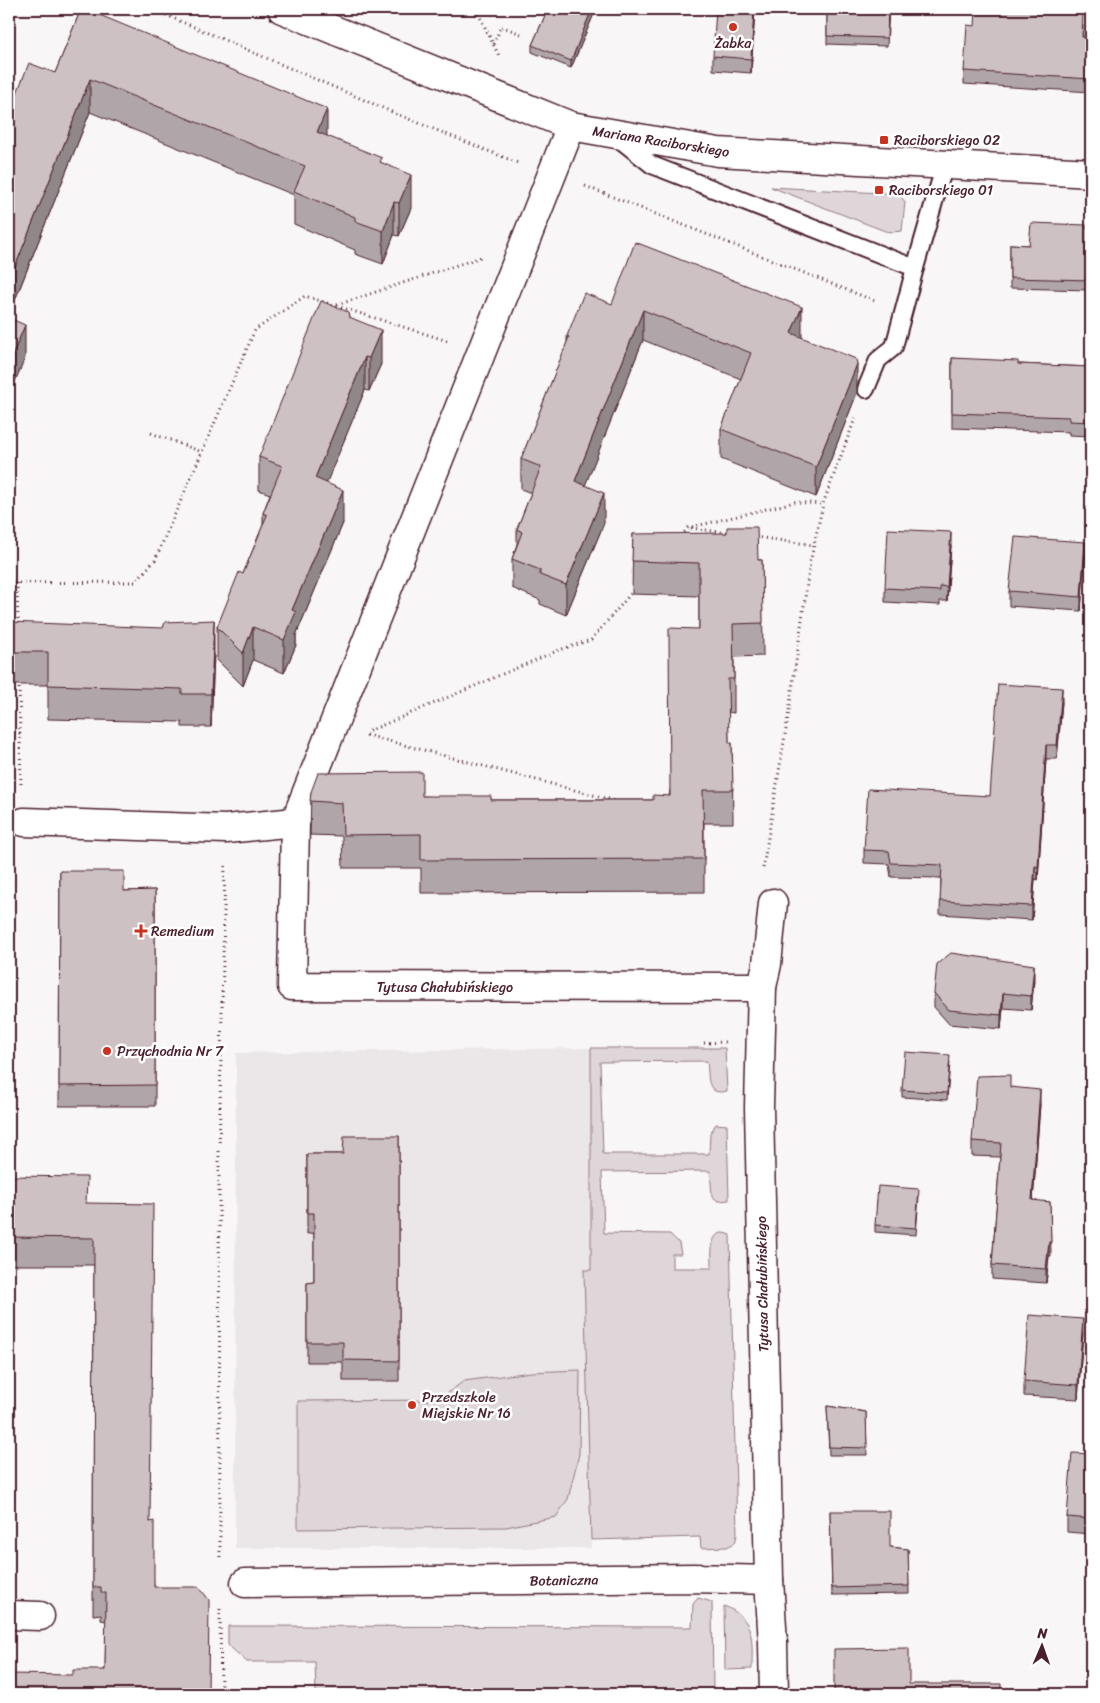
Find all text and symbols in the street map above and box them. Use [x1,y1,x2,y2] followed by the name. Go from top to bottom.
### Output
[727,21,739,33] marker: Żabka
[715,31,752,56] place label: Żabka
[591,118,731,165] street label: Mariana Raciborskiego
[894,128,1000,153] place label: Raciborskiego 02
[878,134,890,146] marker: Raciborskiego 02
[889,178,993,203] place label: Raciborskiego 01
[873,184,885,196] marker: Raciborskiego 01
[151,919,214,944] place label: Remedium
[135,925,147,937] marker: Remedium
[377,975,513,1000] street label: Tytusa Chałubińskiego
[117,1039,224,1064] place label: Przychodnia Nr 7
[101,1045,113,1057] marker: Przychodnia Nr 7
[749,1216,776,1352] street label: Tytusa Chałubińskiego
[422,1385,511,1426] place label: Przedszkole Miejskie Nr 16
[406,1399,418,1411] marker: Przedszkole Miejskie Nr 16
[529,1567,599,1594] street label: Botaniczna
[1018,1620,1068,1670] north arrow
[1036,1621,1048,1646] text: N

